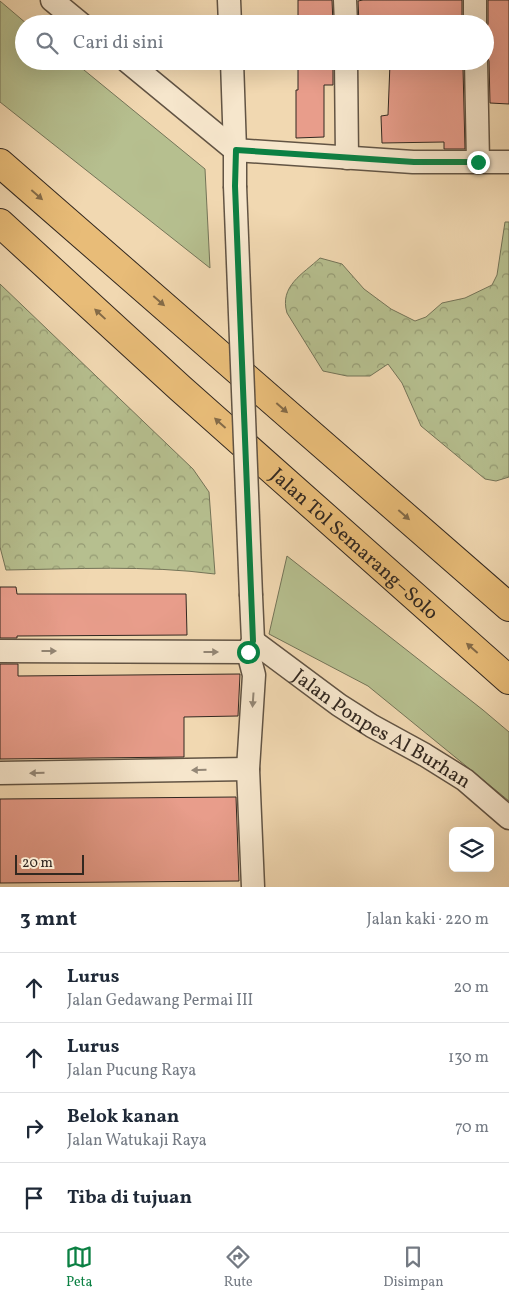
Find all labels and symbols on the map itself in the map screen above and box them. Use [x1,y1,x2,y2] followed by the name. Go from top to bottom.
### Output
[467,151,490,174] route end
[30,189,43,200] one-way arrow
[153,296,166,307] one-way arrow
[94,308,106,320] one-way arrow
[275,402,287,414] one-way arrow
[214,418,227,429] one-way arrow
[263,462,444,627] street label: Jalan Tol Semarang–Solo
[398,509,410,521] one-way arrow
[237,641,260,664] route start
[467,642,479,654] one-way arrow
[41,647,57,655] one-way arrow
[203,648,219,656] one-way arrow
[286,663,476,796] street label: Jalan Ponpes Al Burhan
[248,692,256,708] one-way arrow
[191,766,207,774] one-way arrow
[29,769,45,777] one-way arrow
[15,852,84,875] scale bar

